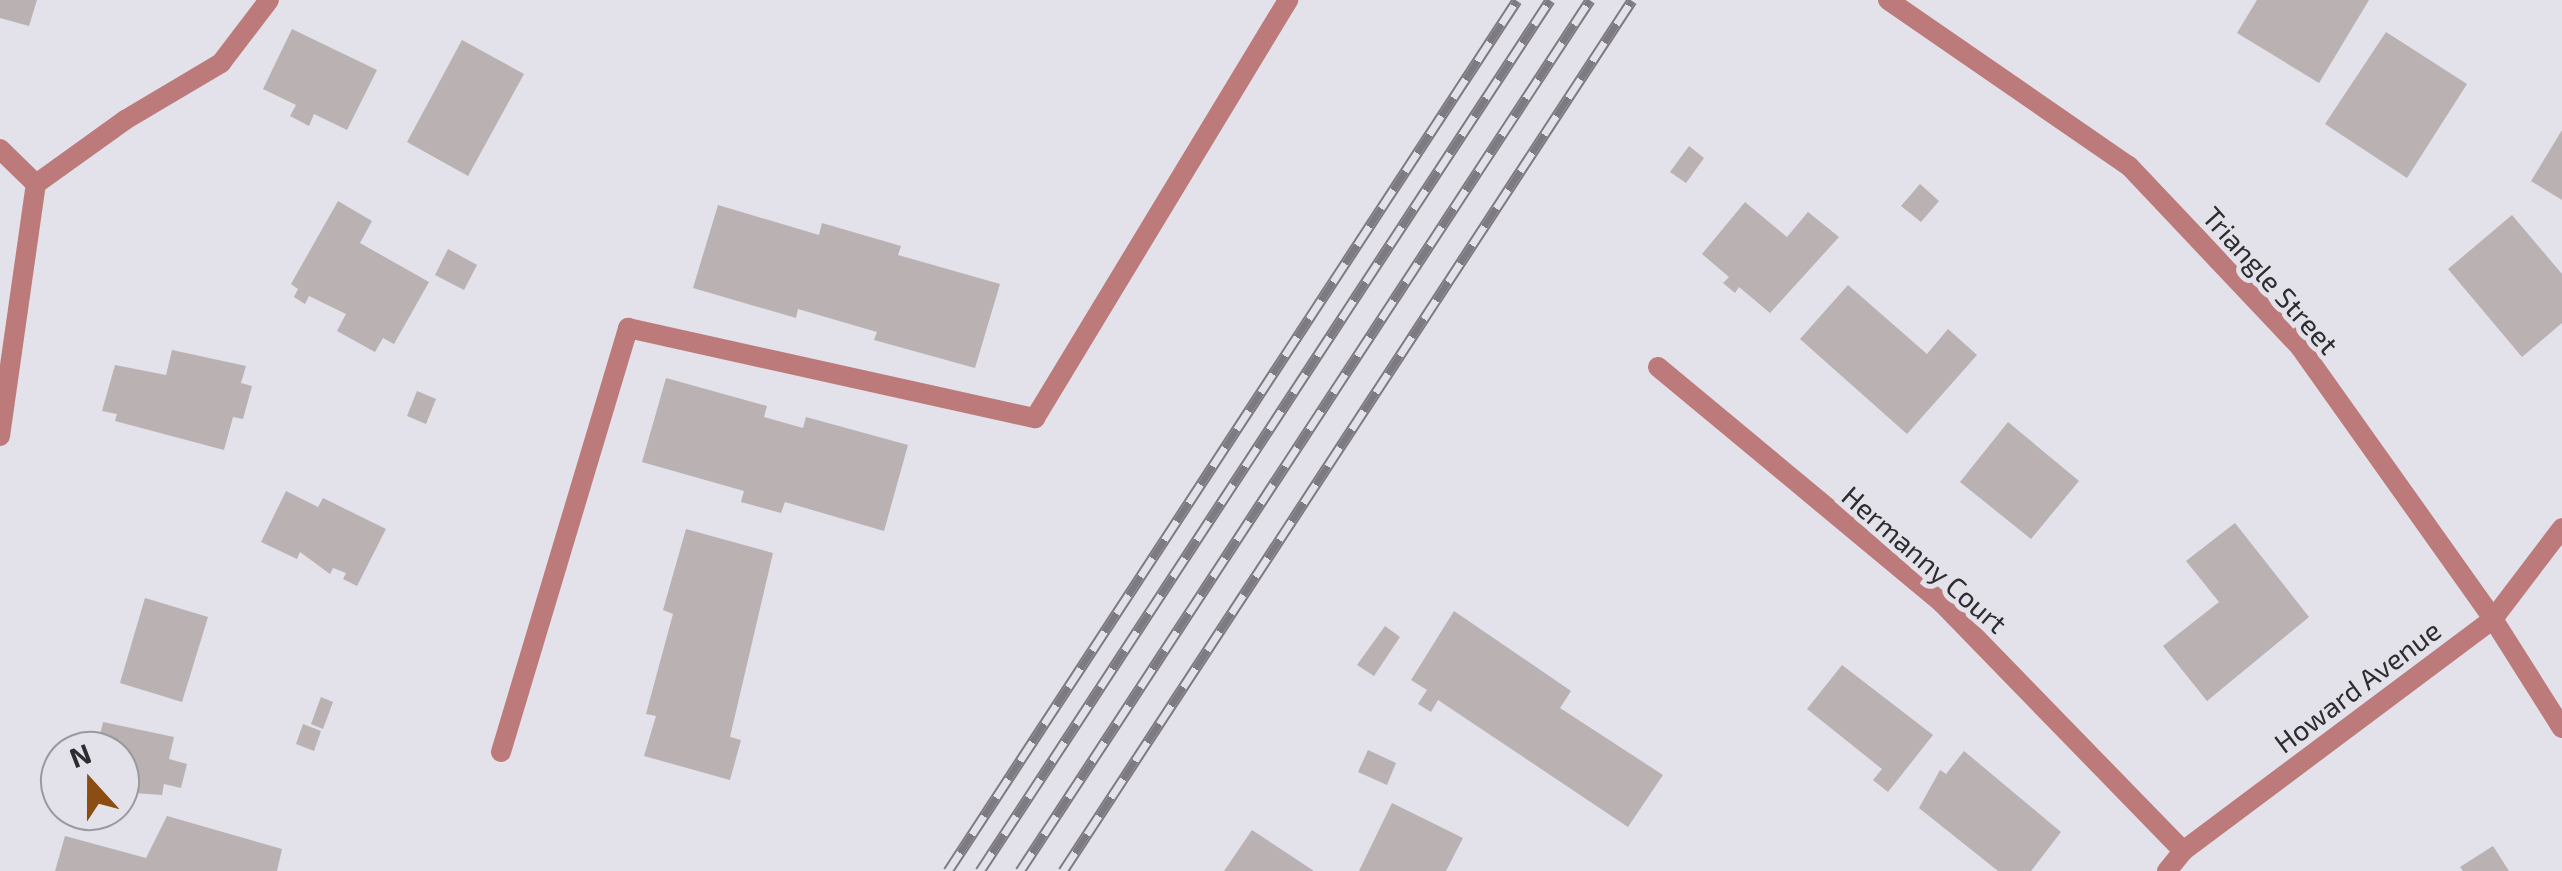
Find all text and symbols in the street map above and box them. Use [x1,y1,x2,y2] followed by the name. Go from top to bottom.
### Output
[2196,199,2346,361] street label: Triangle Street
[1835,478,2015,640] street label: Hermanny Court
[2267,612,2447,760] street label: Howard Avenue
[40,731,140,831] north arrow
[64,735,95,774] text: N

